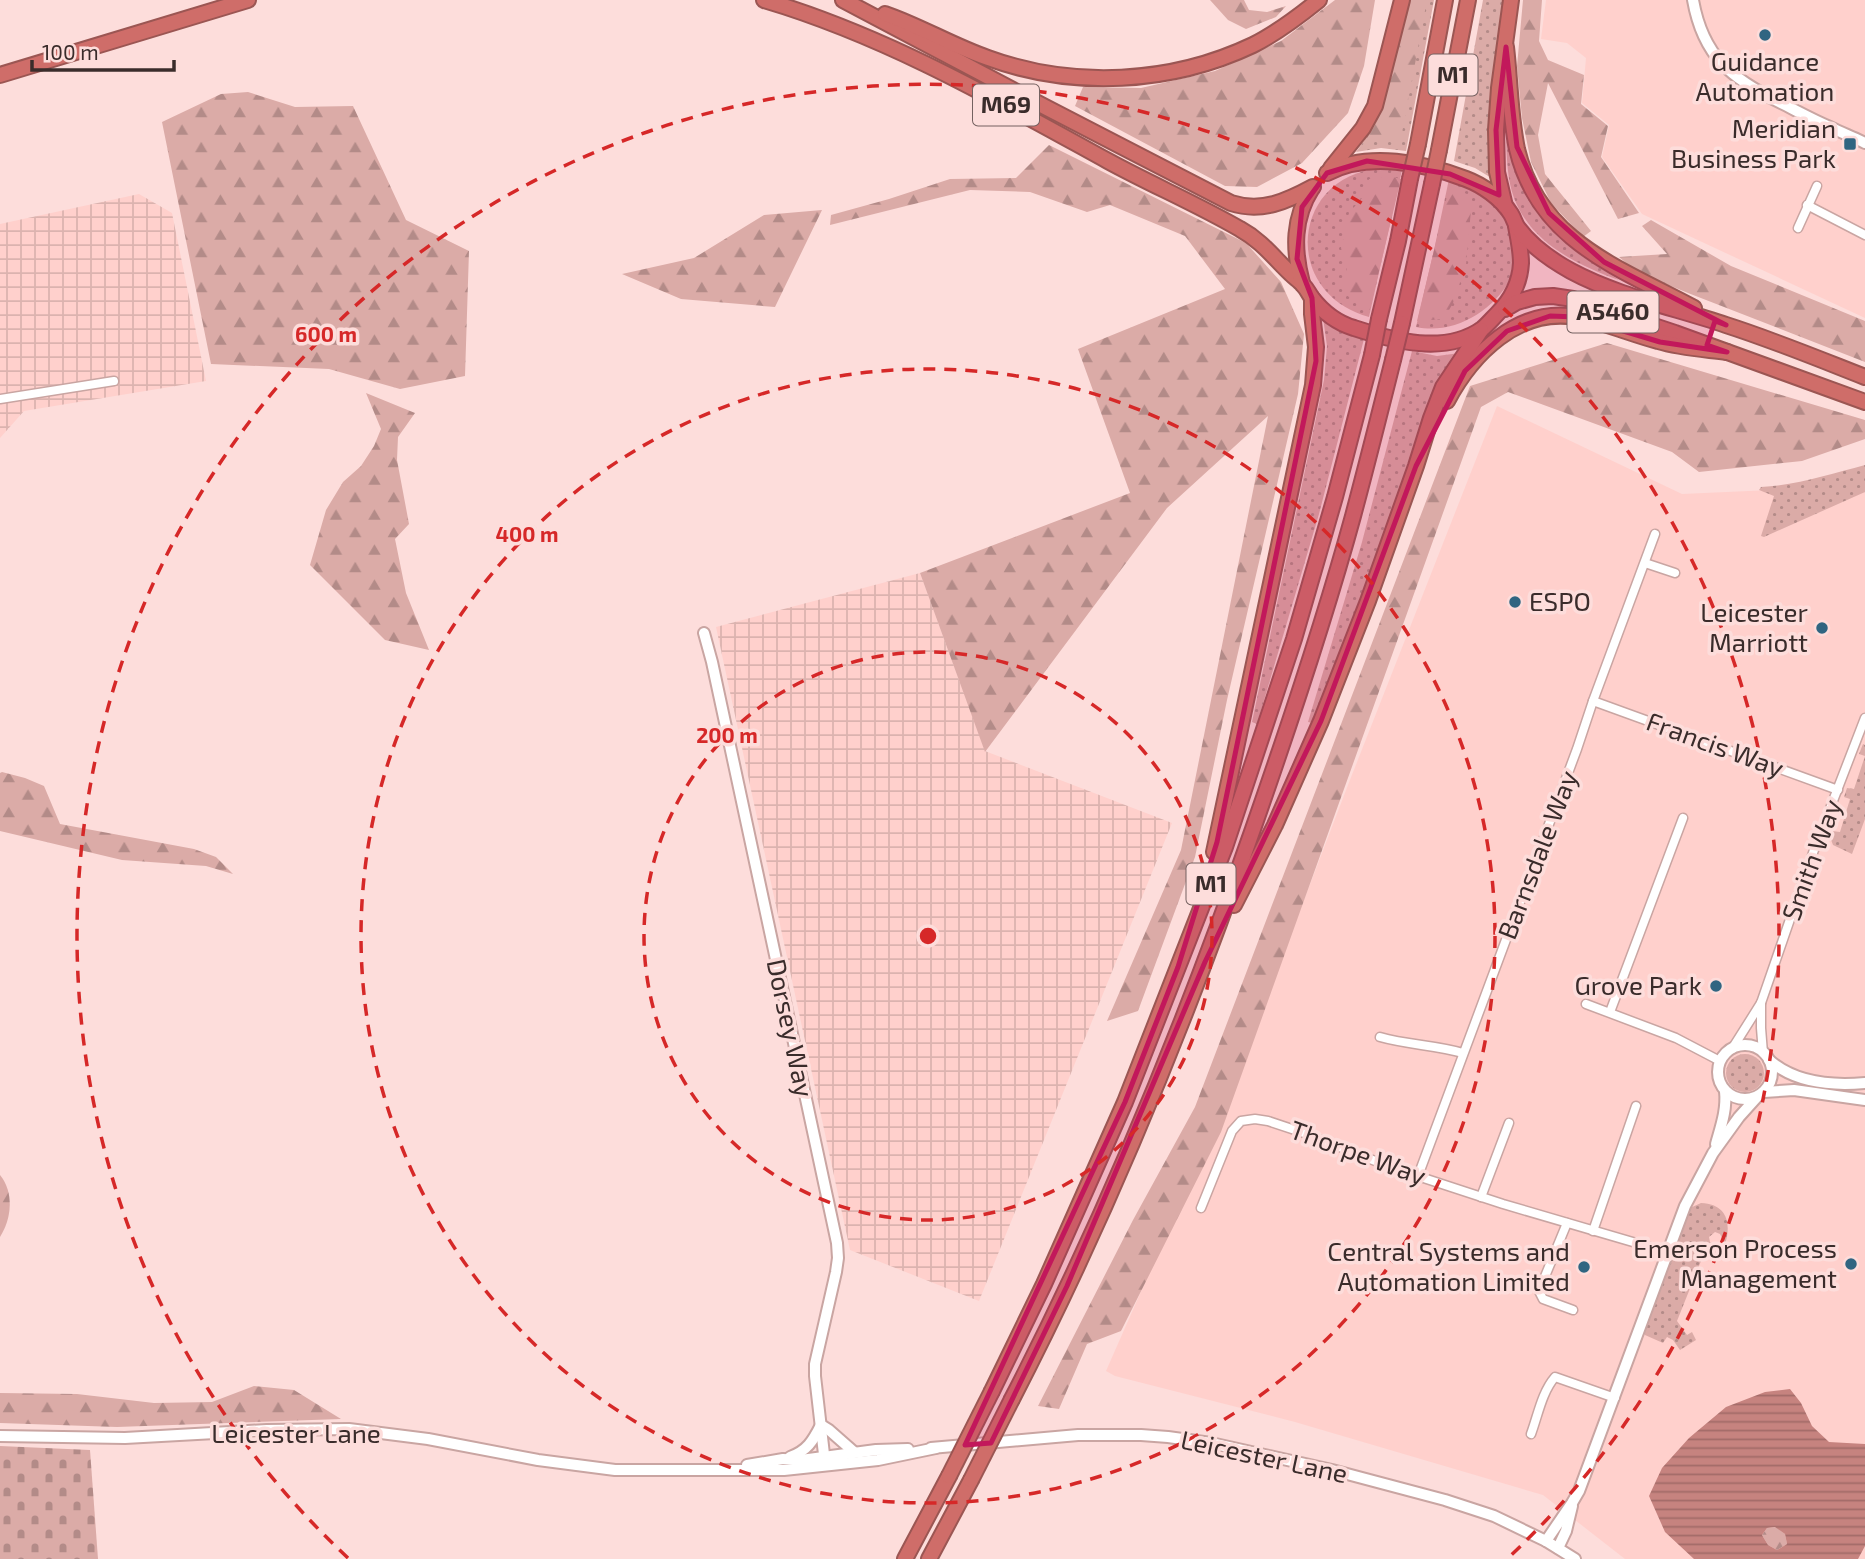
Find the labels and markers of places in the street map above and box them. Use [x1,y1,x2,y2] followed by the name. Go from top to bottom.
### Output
[1757,27,1773,43] marker: Guidance Automation
[1696,45,1834,106] place label: Guidance Automation
[1671,112,1836,173] place label: Meridian Business Park
[1842,136,1858,152] marker: Meridian Business Park
[1529,585,1591,616] place label: ESPO
[1507,594,1523,610] marker: ESPO
[1700,596,1808,657] place label: Leicester Marriott
[1814,620,1830,636] marker: Leicester Marriott
[916,924,940,948] centre of rings
[1574,969,1702,1000] place label: Grove Park
[1708,978,1724,994] marker: Grove Park
[1633,1232,1837,1293] place label: Emerson Process Management
[1327,1235,1570,1296] place label: Central Systems and Automation Limited
[1843,1256,1859,1272] marker: Emerson Process Management
[1576,1259,1592,1275] marker: Central Systems and Automation Limited

